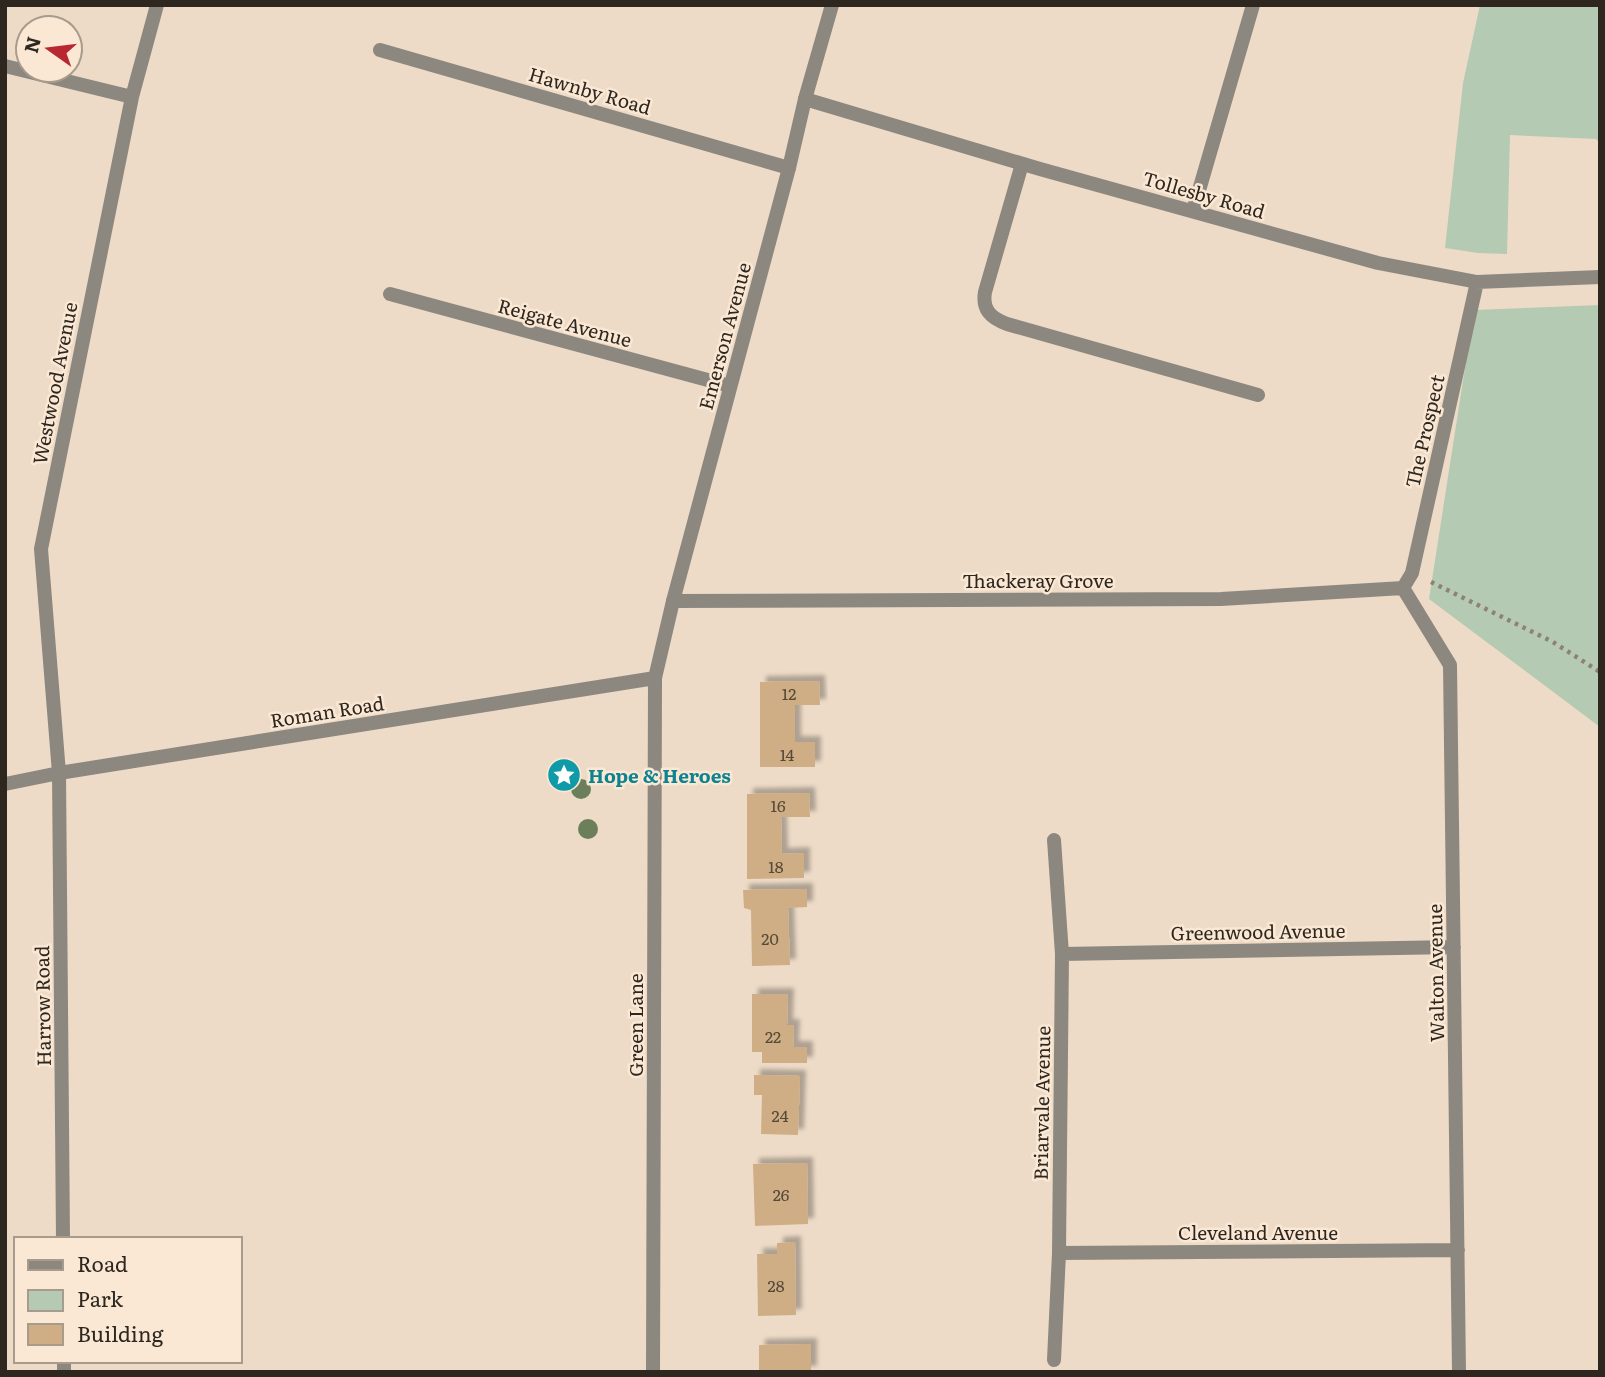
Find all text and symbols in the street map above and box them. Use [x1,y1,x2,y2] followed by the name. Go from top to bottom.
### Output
[14,14,84,84] north arrow
[16,33,47,56] text: N
[526,59,655,121] street label: Hawnby Road
[1140,163,1269,225] street label: Tollesby Road
[691,259,757,413] street label: Emerson Avenue
[495,291,635,353] street label: Reigate Avenue
[25,299,83,467] street label: Westwood Avenue
[1397,371,1451,490] street label: The Prospect
[962,566,1114,594] street label: Thackeray Grove
[782,681,796,705] house number: 12
[268,688,386,734] street label: Roman Road
[780,742,795,766] house number: 14
[545,756,583,794] place icon: Hope & Heroes
[588,761,731,789] place label: Hope & Heroes
[770,793,786,817] house number: 16
[768,854,784,878] house number: 18
[1420,903,1450,1042] street label: Walton Avenue
[1170,915,1346,947] street label: Greenwood Avenue
[761,926,779,950] house number: 20
[27,945,57,1067] street label: Harrow Road
[621,973,649,1077] street label: Green Lane
[765,1024,781,1048] house number: 22
[1026,1025,1056,1181] street label: Briarvale Avenue
[772,1103,789,1127] house number: 24
[773,1182,790,1206] house number: 26
[1178,1218,1338,1246] street label: Cleveland Avenue
[14,1237,242,1363] legend
[77,1247,128,1278] text: Road
[768,1273,785,1297] house number: 28
[77,1282,123,1313] text: Park
[77,1317,164,1348] text: Building

